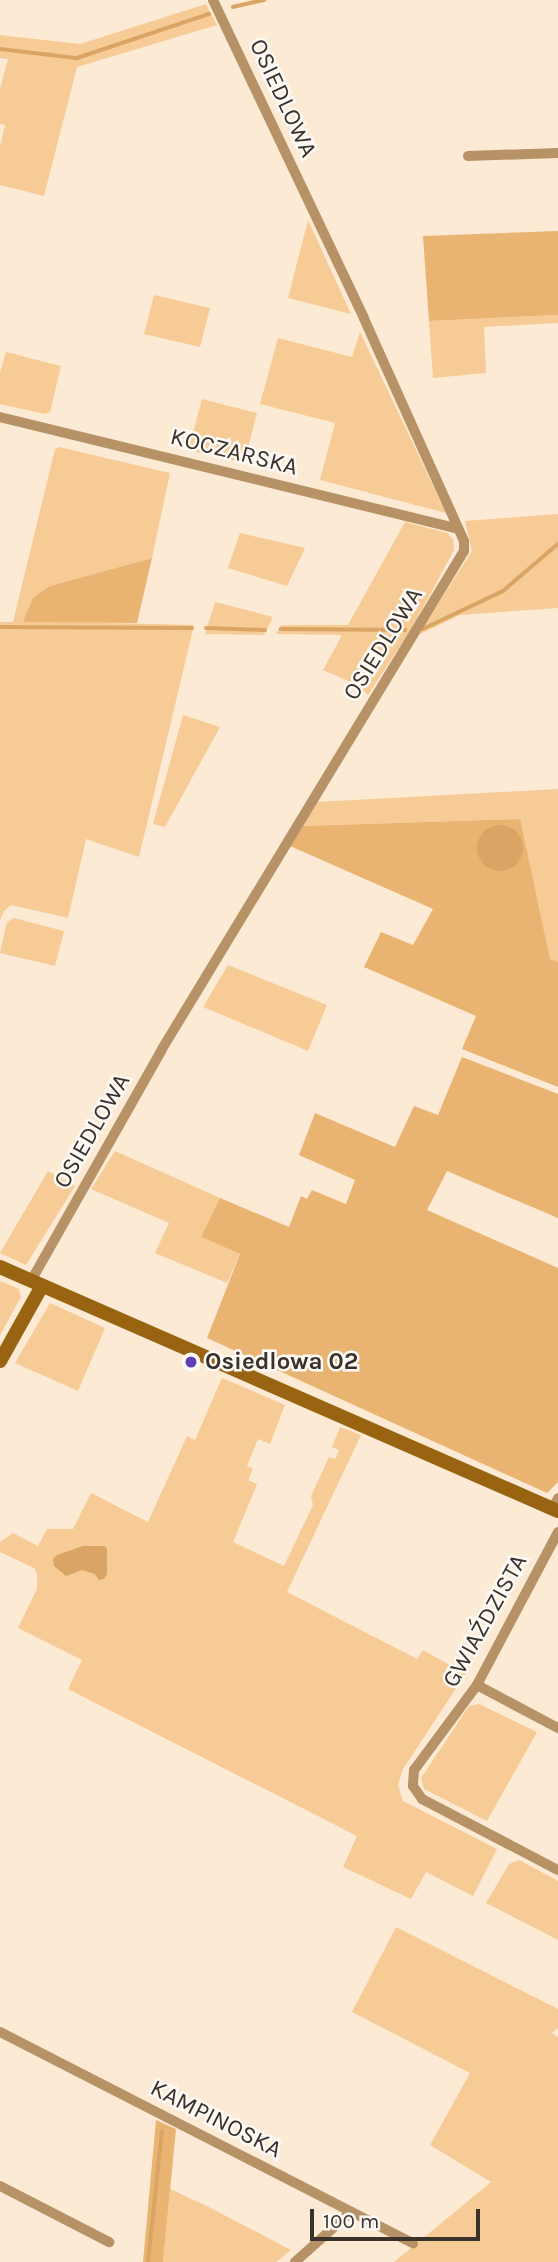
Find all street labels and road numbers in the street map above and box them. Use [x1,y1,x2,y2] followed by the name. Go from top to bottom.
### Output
[243,34,323,162] street label: OSIEDLOWA
[167,422,301,482] street label: KOCZARSKA
[337,582,429,706] street label: OSIEDLOWA
[48,1069,136,1193] street label: OSIEDLOWA
[437,1549,533,1693] street label: GWIAŹDZISTA
[146,2074,286,2164] street label: KAMPINOSKA

